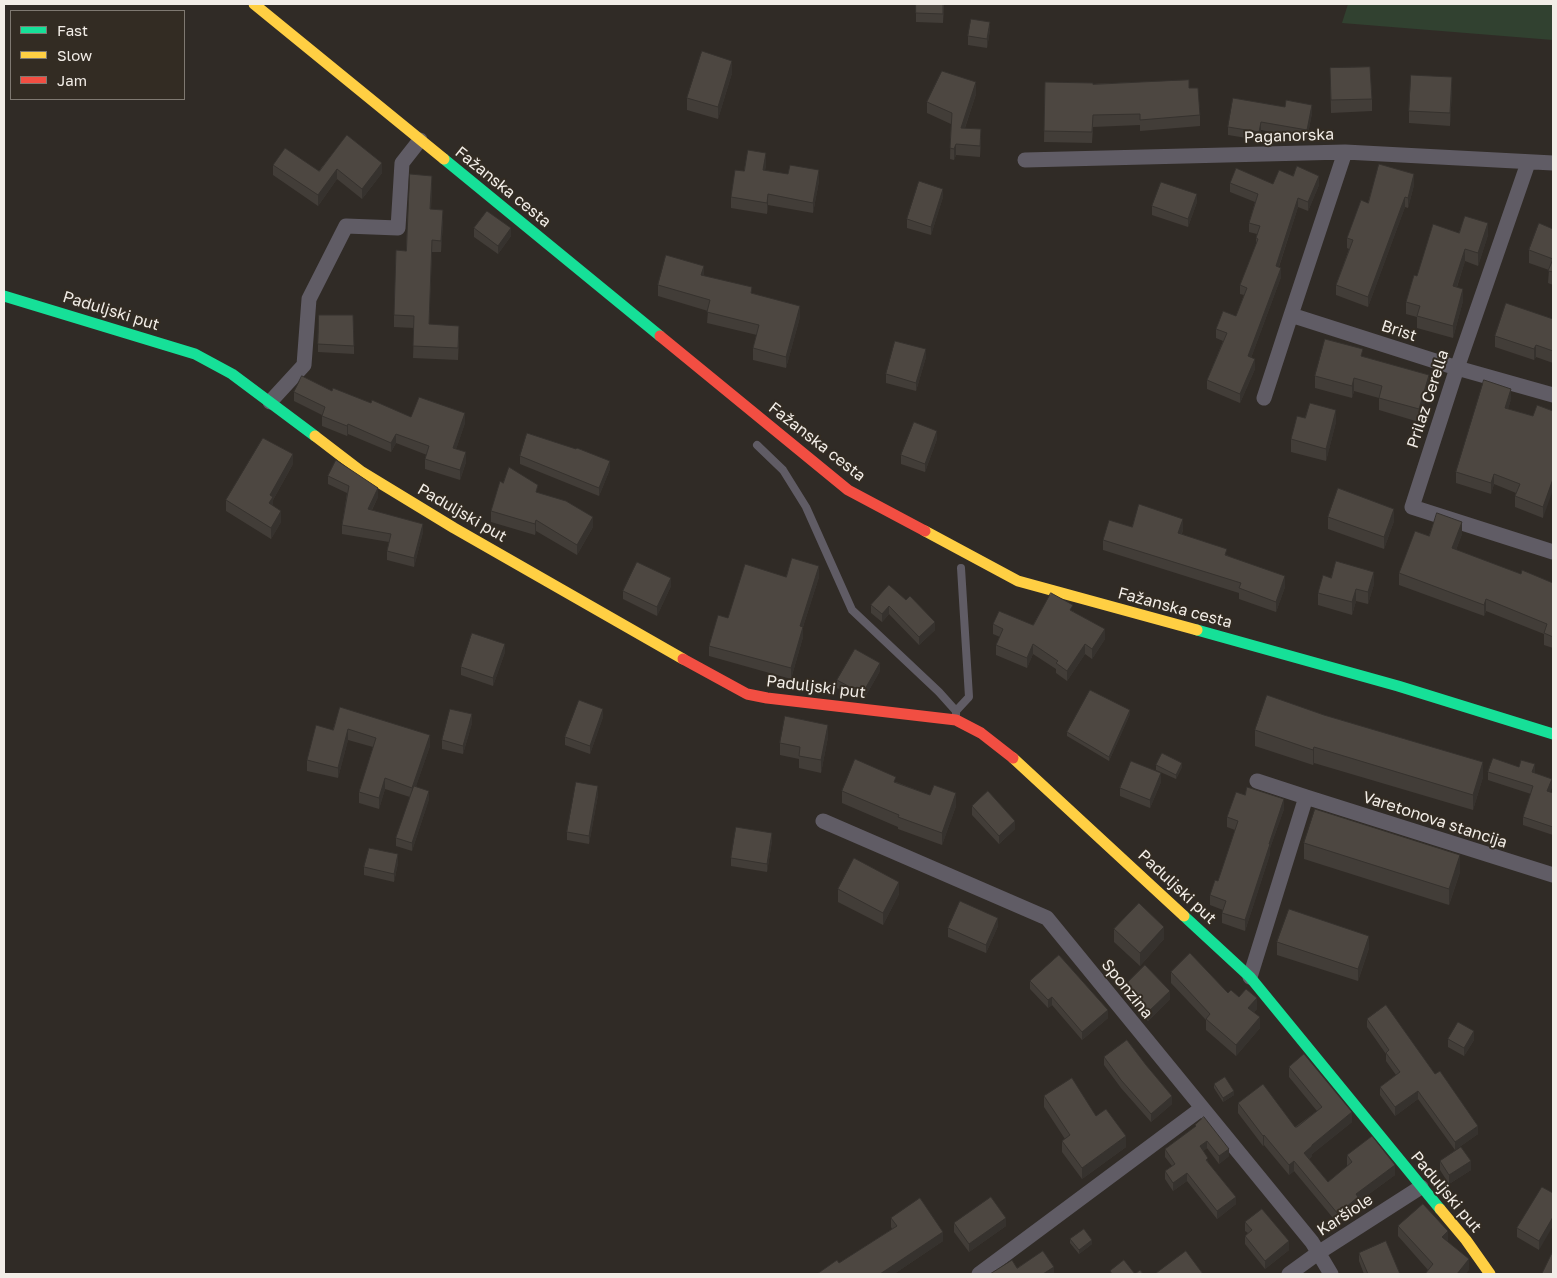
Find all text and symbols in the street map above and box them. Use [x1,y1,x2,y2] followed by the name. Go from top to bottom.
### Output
[10,10,185,100] legend
[57,21,88,39] text: Fast
[57,46,92,64] text: Slow
[57,71,87,89] text: Jam
[1244,125,1334,147] street label: Paganorska
[451,143,555,231] street label: Fažanska cesta
[60,287,162,335] street label: Paduljski put
[1379,316,1419,346] street label: Brist
[1403,347,1453,451] street label: Prilaz Cerella
[765,398,869,486] street label: Fažanska cesta
[414,480,510,546] street label: Paduljski put
[1116,584,1234,632] street label: Fažanska cesta
[765,671,867,703] street label: Paduljski put
[1360,788,1510,852] street label: Varetonova stancija
[1134,846,1220,928] street label: Paduljski put
[1097,955,1157,1023] street label: Sponzina
[1407,1148,1485,1236] street label: Paduljski put
[1313,1190,1377,1240] street label: Karšiole

